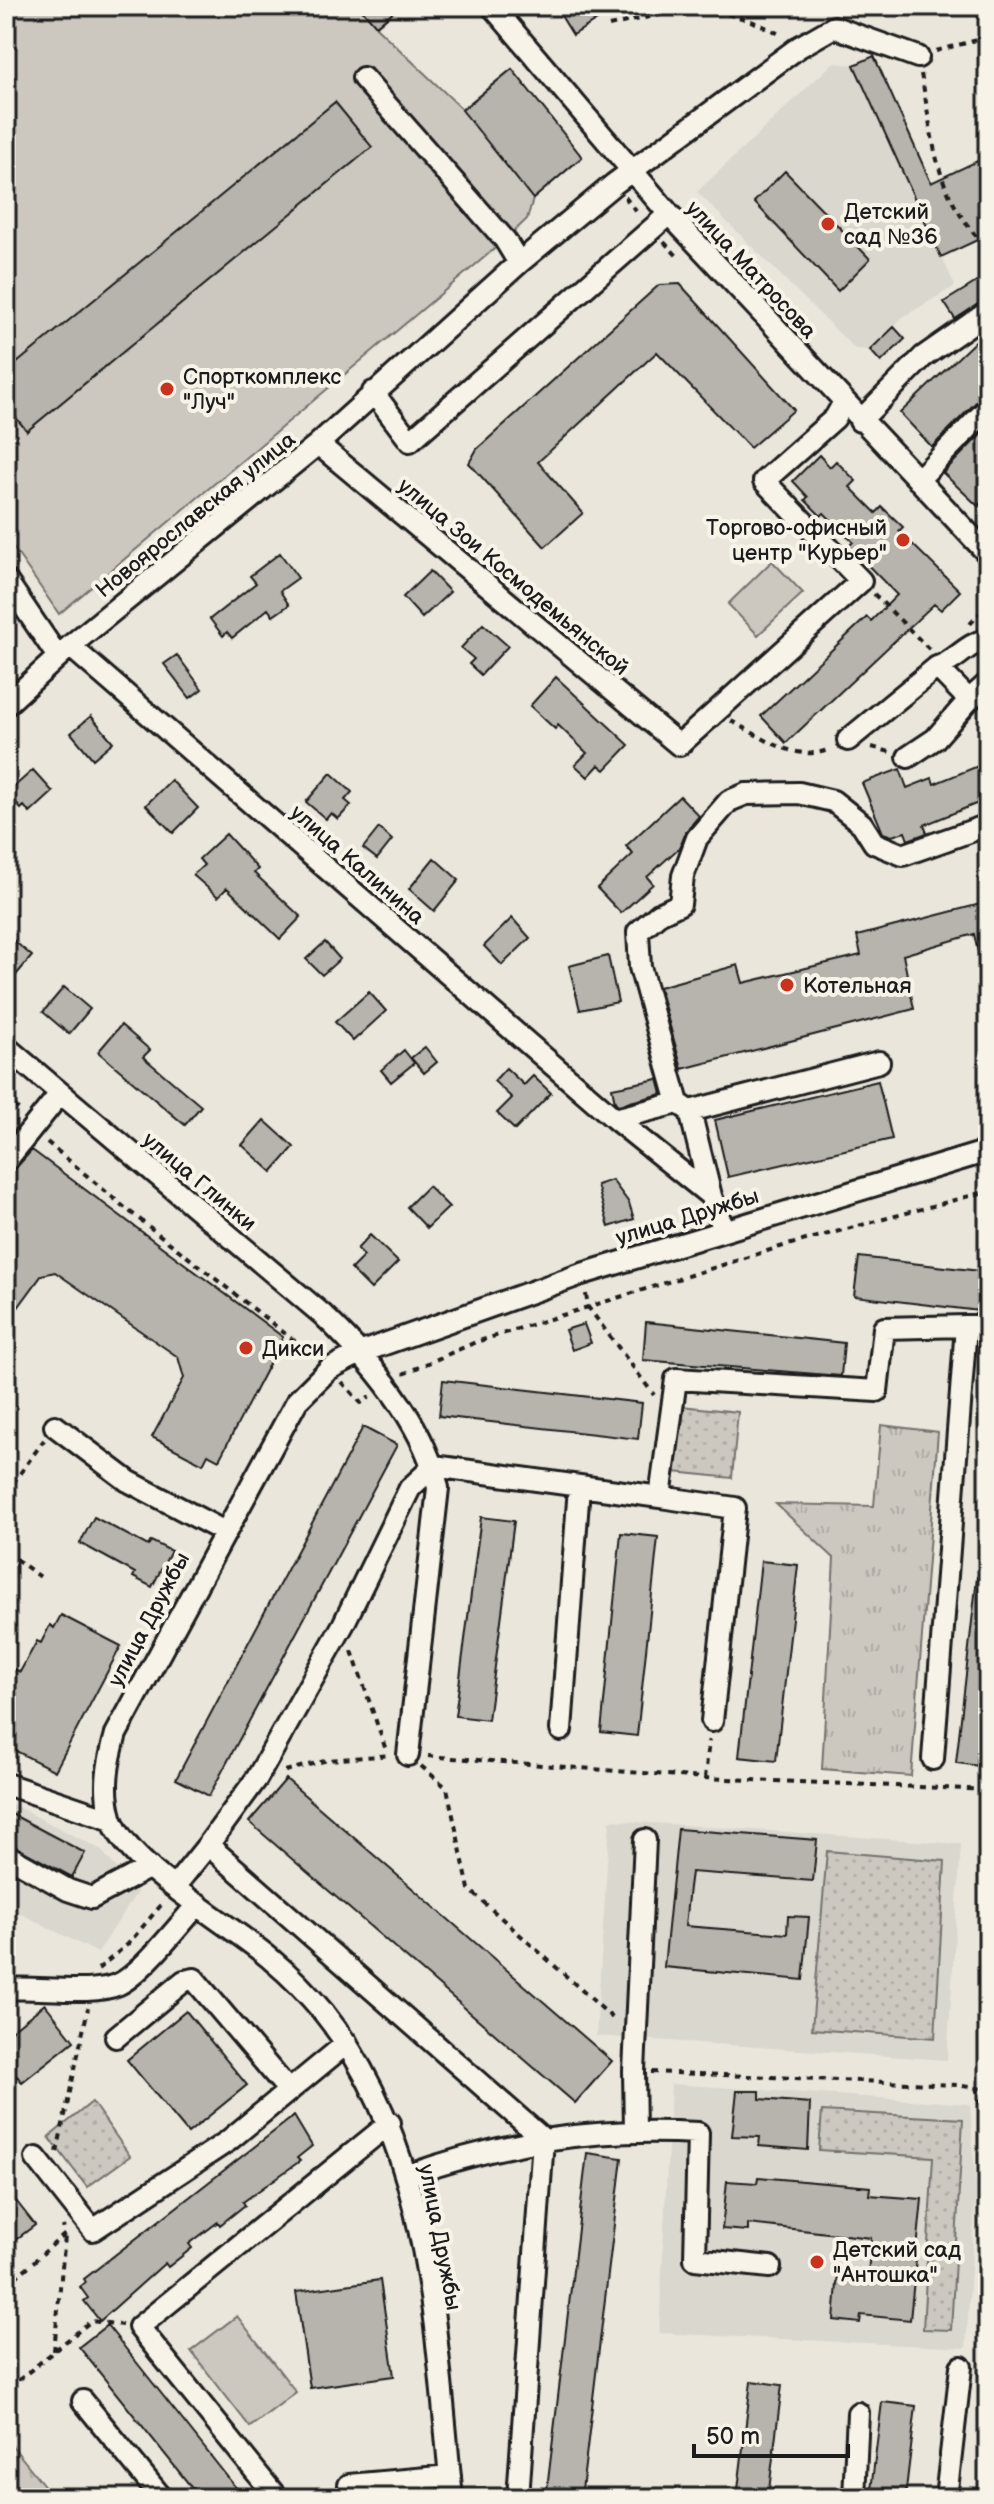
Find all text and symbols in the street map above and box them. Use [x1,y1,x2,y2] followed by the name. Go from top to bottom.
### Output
[680,195,822,345] street label: улица Матросова
[844,199,938,251] place label: Детский сад №36
[819,215,837,233] marker: Детский сад №36
[183,364,341,416] place label: Спорткомплекс "Луч"
[158,380,176,398] marker: Спорткомплекс "Луч"
[91,426,301,604] street label: Новоярославская улица
[392,473,634,682] street label: улица Зои Космодемьянской
[706,515,887,567] place label: Торгово-офисный центр "Курьер"
[894,531,912,549] marker: Торгово-офисный центр "Курьер"
[284,800,430,931] street label: улица Калинина
[803,973,912,1000] place label: Котельная
[778,976,796,994] marker: Котельная
[137,1127,261,1238] street label: улица Глинки
[613,1183,762,1252] street label: улица Дружбы
[262,1336,324,1363] place label: Дикси
[237,1339,255,1357] marker: Дикси
[103,1548,196,1691] street label: улица Дружбы
[412,2162,467,2313] street label: улица Дружбы
[833,2237,961,2289] place label: Детский сад "Антошка"
[808,2253,826,2271] marker: Детский сад "Антошка"
[694,2408,848,2458] scale bar
[706,2422,760,2451] text: 50 m

